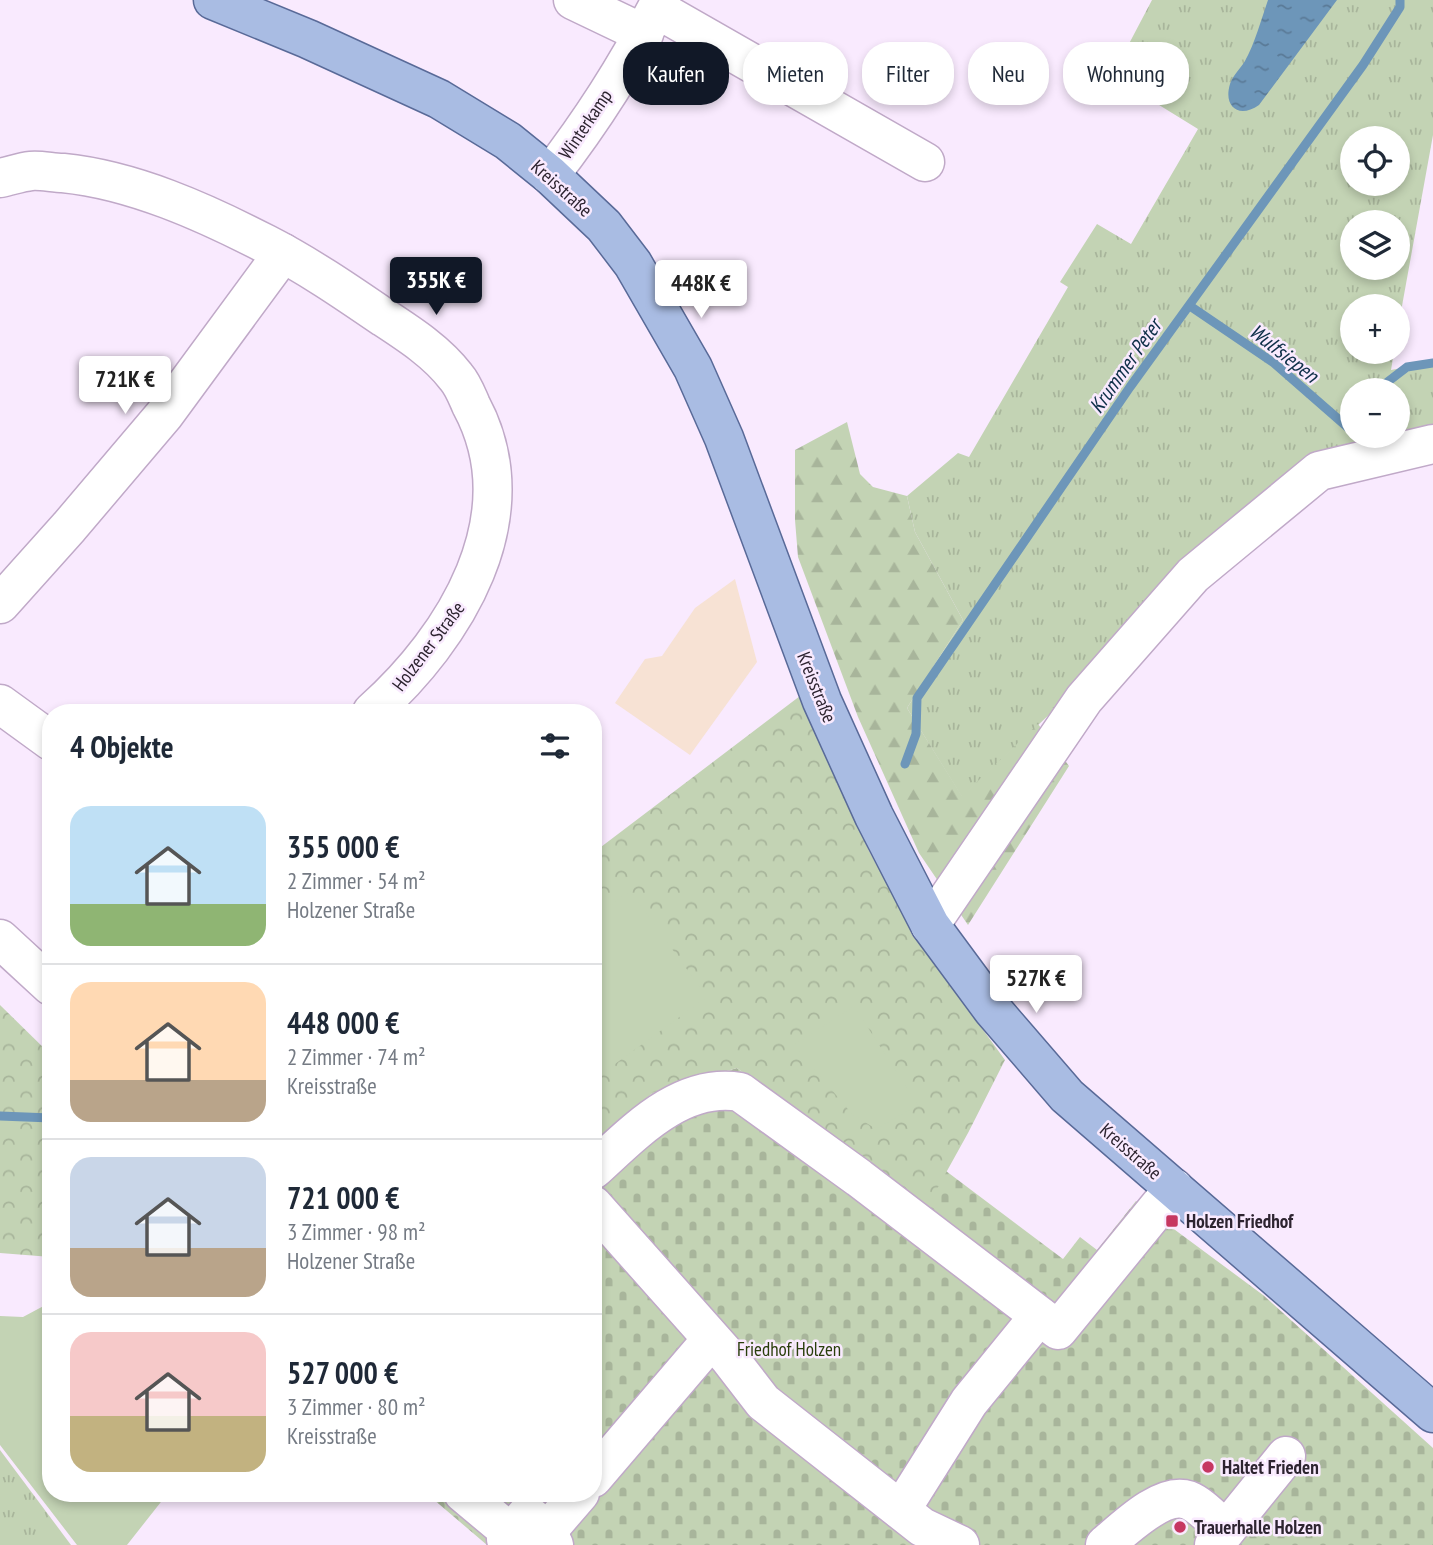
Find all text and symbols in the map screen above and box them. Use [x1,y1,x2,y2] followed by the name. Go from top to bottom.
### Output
[623,42,729,105] chip: Kaufen
[743,42,848,105] chip: Mieten
[862,42,954,105] chip: Filter
[968,42,1049,105] chip: Neu
[1063,42,1189,105] chip: Wohnung
[553,85,617,163] street label: Winterkamp
[1340,126,1410,448] map controls
[1340,126,1410,196] button: locate
[526,154,598,222] street label: Kreisstraße
[1340,210,1410,280] button: layers
[379,258,493,317] pin: 355K €
[644,260,758,320] pin: 448K €
[406,265,466,294] text: 355K €
[671,268,731,297] text: 448K €
[1340,294,1410,364] button: +
[1083,311,1169,418] water label: Krummer Peter
[1244,318,1325,389] water label: Wulfsiepen
[68,356,182,416] pin: 721K €
[95,364,155,393] text: 721K €
[1340,378,1410,448] button: −
[387,596,470,696] street label: Holzener Straße
[792,648,842,726] street label: Kreisstraße
[70,727,174,766] text: 4 Objekte
[536,727,574,765] icon: filters
[287,827,400,866] text: 355 000 €
[126,834,210,918] icon: home
[287,866,425,895] text: 2 Zimmer · 54 m²
[287,895,415,924] text: Holzener Straße
[979,956,1093,1015] pin: 527K €
[1006,963,1066,992] text: 527K €
[287,1003,400,1042] text: 448 000 €
[126,1010,210,1094] icon: home
[287,1042,425,1071] text: 2 Zimmer · 74 m²
[287,1071,377,1100] text: Kreisstraße
[1095,1118,1167,1184] street label: Kreisstraße
[287,1178,400,1217] text: 721 000 €
[126,1185,210,1269] icon: home
[1186,1209,1294,1233] place label: Holzen Friedhof
[1164,1213,1180,1229] marker: Holzen Friedhof
[287,1217,425,1246] text: 3 Zimmer · 98 m²
[287,1246,415,1275] text: Holzener Straße
[737,1337,841,1361] park label: Friedhof Holzen
[287,1353,398,1392] text: 527 000 €
[126,1360,210,1444] icon: home
[287,1392,425,1421] text: 3 Zimmer · 80 m²
[287,1421,377,1450] text: Kreisstraße
[1222,1455,1319,1479] place label: Haltet Frieden
[1200,1459,1216,1475] marker: Haltet Frieden
[1194,1515,1322,1539] place label: Trauerhalle Holzen
[1172,1519,1188,1535] marker: Trauerhalle Holzen

